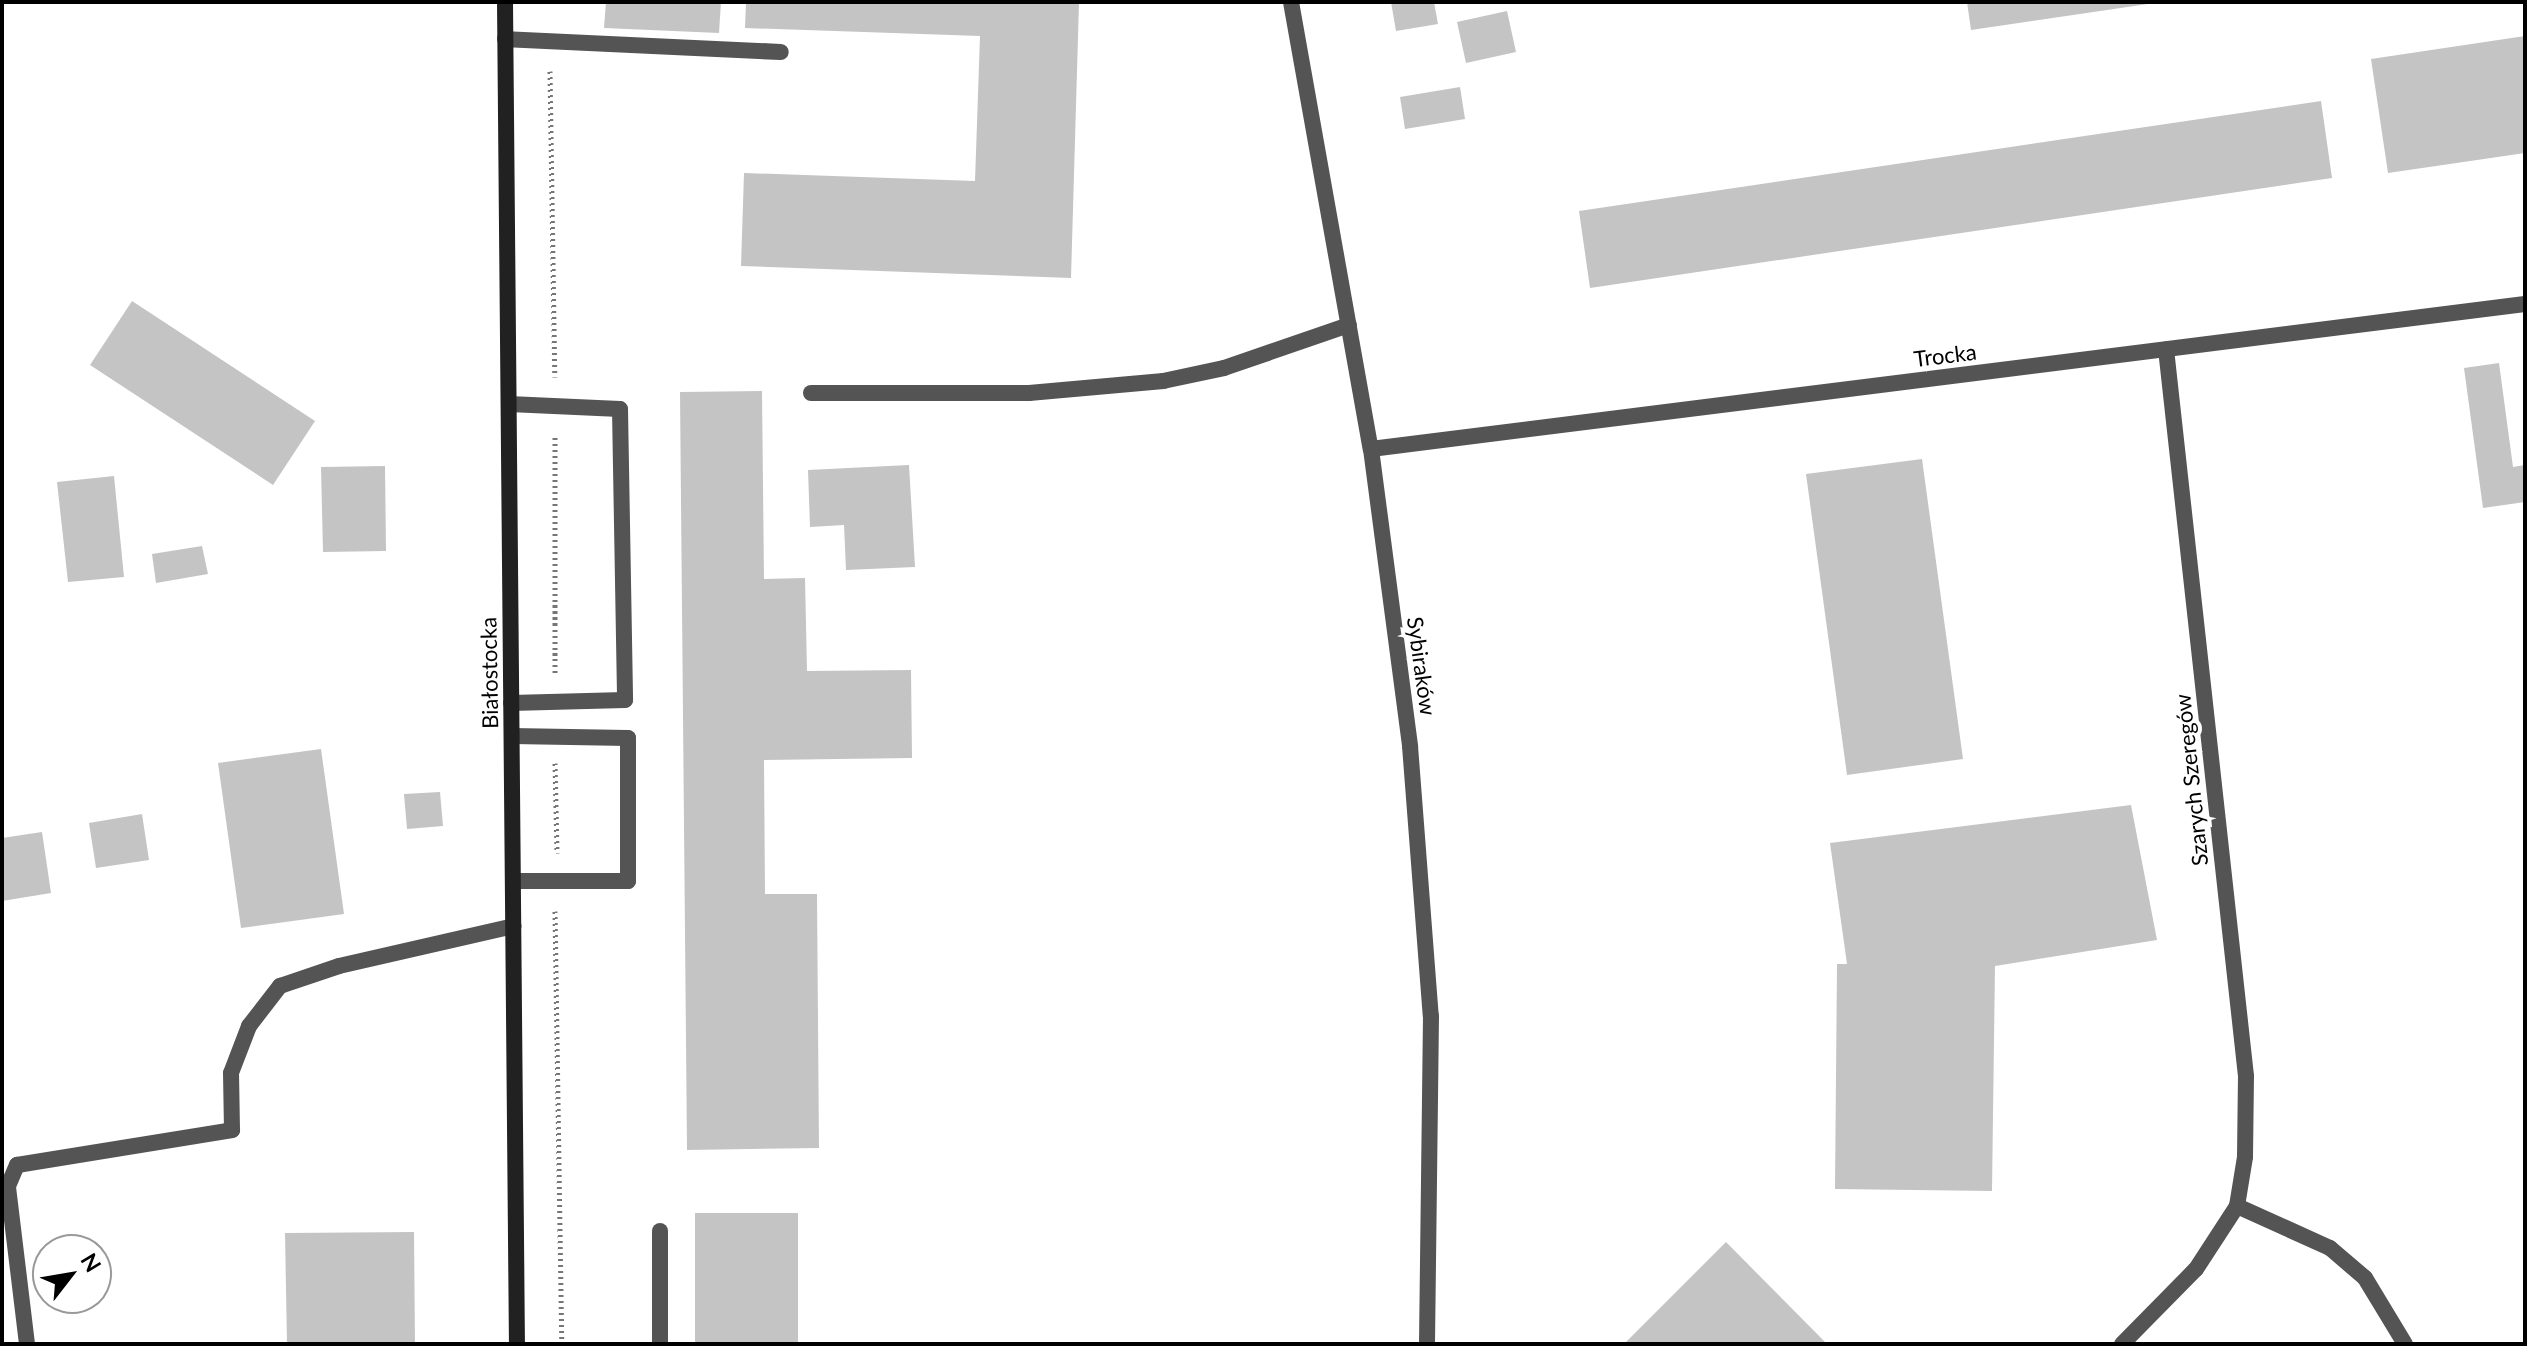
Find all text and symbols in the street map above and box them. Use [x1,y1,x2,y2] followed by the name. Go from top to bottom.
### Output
[1912,338,1978,372] street label: Trocka
[1402,615,1442,717] street label: Sybiraków
[475,617,503,729] street label: Białostocka
[2169,693,2213,867] street label: Szarych Szeregów
[32,1234,112,1314] north arrow
[75,1248,107,1277] text: N

